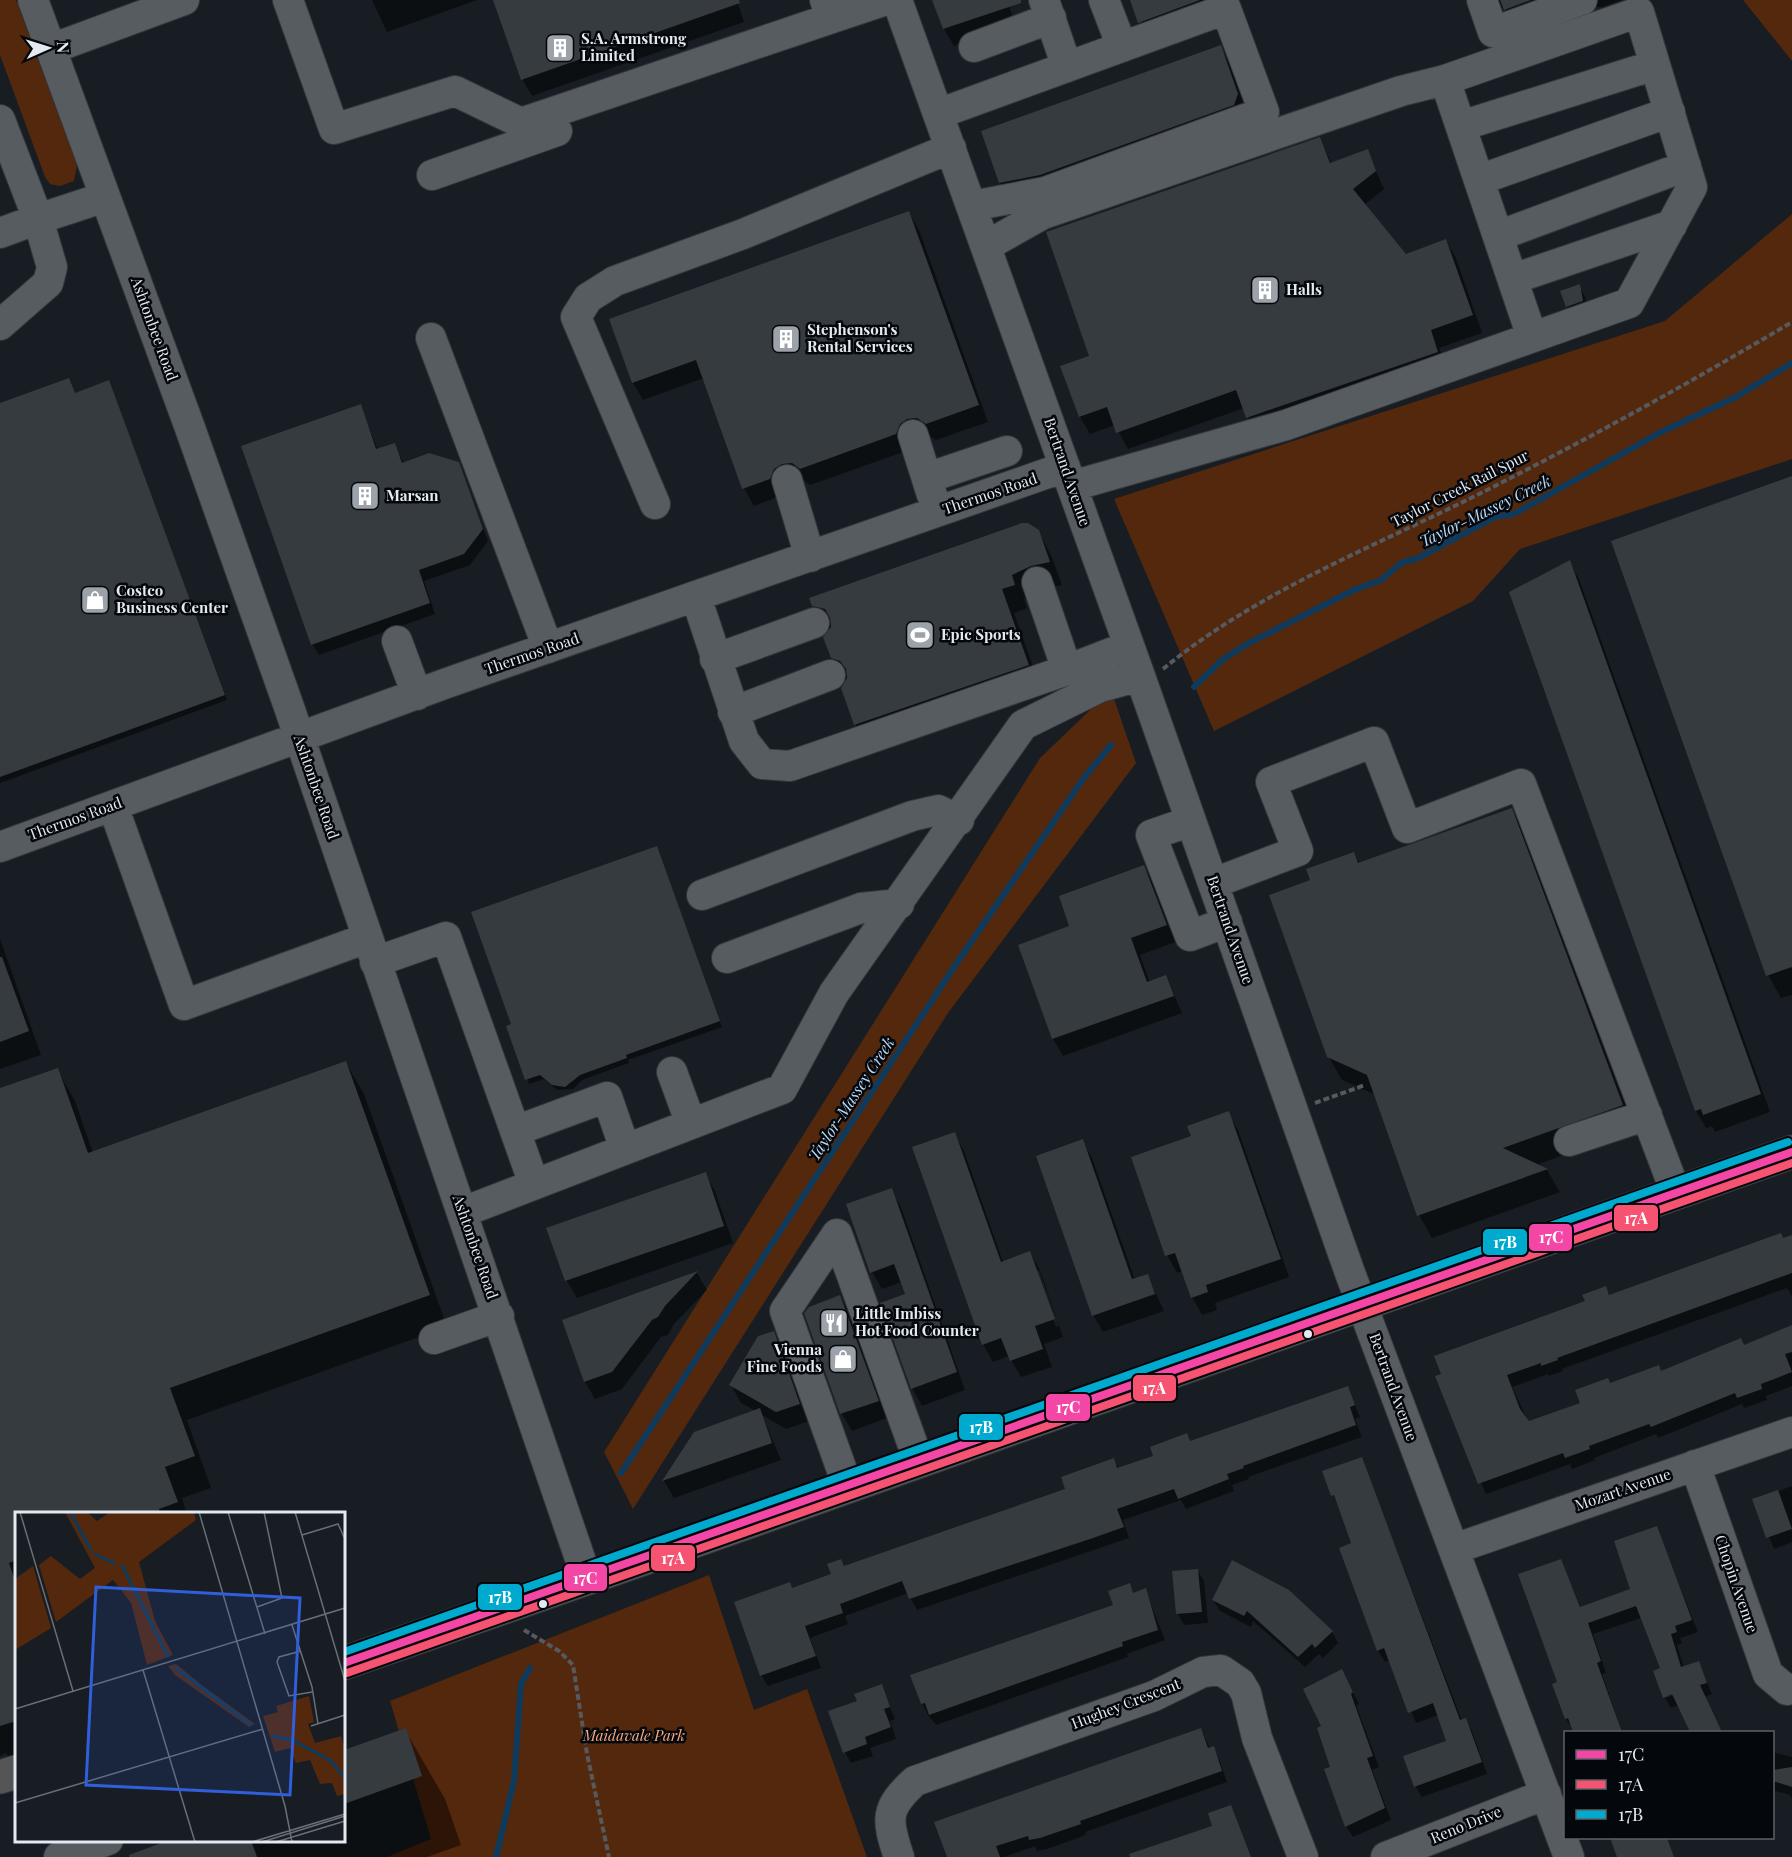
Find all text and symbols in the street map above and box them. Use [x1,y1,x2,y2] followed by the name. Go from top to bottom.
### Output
[18,18,78,78] north arrow
[581,28,687,65] place label: S.A. Armstrong Limited
[544,32,576,64] building icon: S.A. Armstrong Limited
[53,41,74,54] text: N
[127,273,183,384] street label: Ashtonbee Road
[1249,274,1281,306] building icon: Halls
[1286,279,1322,299] place label: Halls
[807,319,913,356] place label: Stephenson's Rental Services
[770,323,802,355] building icon: Stephenson's Rental Services
[1040,415,1096,529] street label: Bertrand Avenue
[1387,445,1532,531] street label: Taylor Creek Rail Spur
[940,467,1040,519] street label: Thermos Road
[1416,470,1554,551] water label: Taylor-Massey Creek
[349,480,381,512] building icon: Marsan
[386,485,439,505] place label: Marsan
[116,580,228,617] place label: Costco Business Center
[79,584,111,616] shop icon: Costco Business Center
[904,619,936,651] sports icon: Epic Sports
[941,624,1021,644] place label: Epic Sports
[482,627,582,679] street label: Thermos Road
[289,731,344,842] street label: Ashtonbee Road
[25,792,125,844] street label: Thermos Road
[1203,873,1259,987] street label: Bertrand Avenue
[803,1033,899,1165] water label: Taylor-Massey Creek
[448,1191,503,1302] street label: Ashtonbee Road
[1613,1204,1659,1232] line badge: 17A
[1624,1207,1648,1228] text: 17A
[1528,1223,1573,1252] line badge: 17C
[1539,1226,1563,1247] text: 17C
[1482,1228,1528,1256] line badge: 17B
[1493,1231,1517,1252] text: 17B
[855,1303,979,1340] place label: Little Imbiss Hot Food Counter
[818,1307,850,1339] restaurant icon: Little Imbiss Hot Food Counter
[1302,1328,1314,1340] unlabelled marker
[1365,1330,1423,1443] street label: Bertrand Avenue
[747,1339,822,1376] place label: Vienna Fine Foods
[827,1343,859,1375] shop icon: Vienna Fine Foods
[1132,1374,1177,1402] line badge: 17A
[1142,1377,1166,1398] text: 17A
[1045,1393,1091,1422] line badge: 17C
[1056,1396,1080,1417] text: 17C
[958,1413,1004,1441] line badge: 17B
[969,1416,993,1437] text: 17B
[1572,1463,1673,1515] street label: Mozart Avenue
[15,1512,345,1842] inset map
[1711,1532,1763,1635] street label: Chopin Avenue
[650,1544,696,1572] line badge: 17A
[661,1547,685,1568] text: 17A
[563,1563,608,1592] line badge: 17C
[573,1567,597,1588] text: 17C
[477,1583,523,1611] line badge: 17B
[488,1586,512,1607] text: 17B
[537,1598,549,1610] unlabelled marker
[1068,1673,1184,1733] street label: Hughey Crescent
[582,1725,685,1745] park label: Maidavale Park
[1564,1731,1774,1839] legend
[1618,1742,1644,1766] text: 17C
[1618,1772,1644,1796] text: 17A
[1427,1801,1504,1847] street label: Reno Drive
[1618,1802,1643,1826] text: 17B

